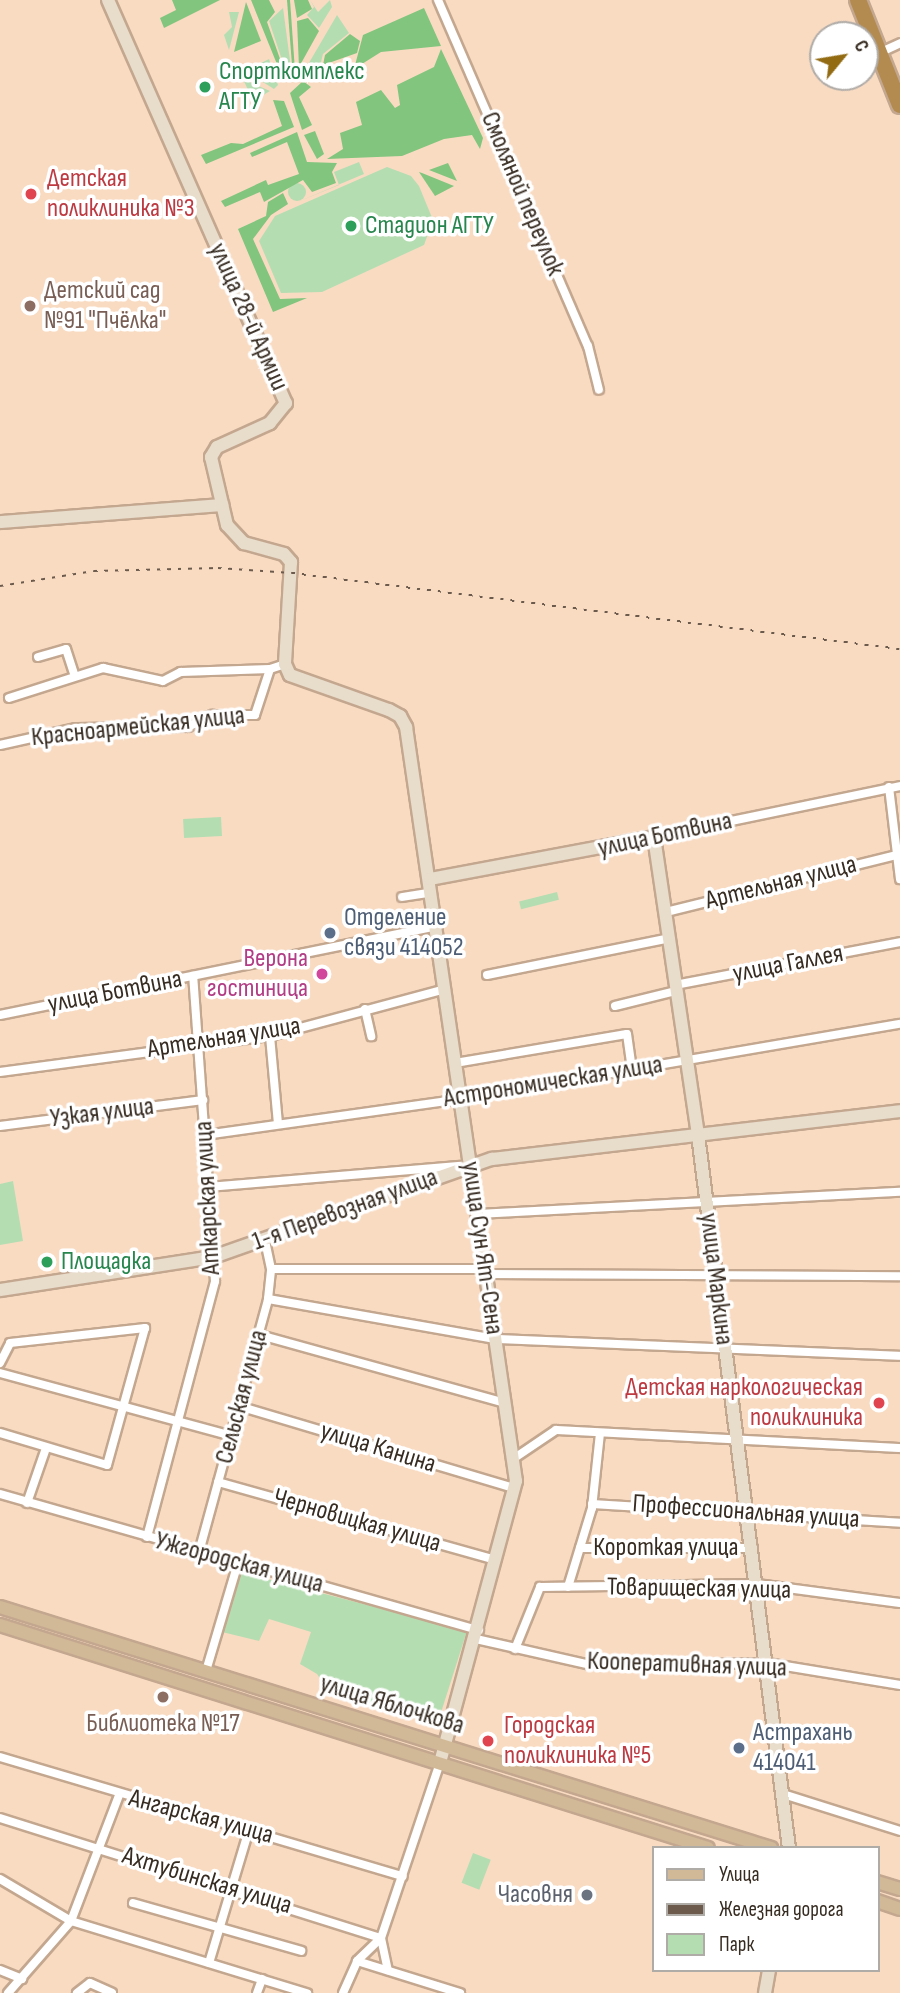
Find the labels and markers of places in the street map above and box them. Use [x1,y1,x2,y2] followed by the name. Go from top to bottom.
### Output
[219,56,365,118] place label: Спорткомплекс АГТУ
[197,79,213,95] marker: Спорткомплекс АГТУ
[47,163,195,224] place label: Детская поликлиника №3
[21,184,41,204] marker: Детская поликлиника №3
[365,210,494,242] place label: Стадион АГТУ
[343,218,359,234] marker: Стадион АГТУ
[44,275,166,336] place label: Детский сад №91 "Пчёлка"
[22,298,38,314] marker: Детский сад №91 "Пчёлка"
[344,902,463,964] place label: Отделение связи 414052
[322,925,338,941] marker: Отделение связи 414052
[207,943,308,1004] place label: Верона гостиница
[314,966,330,982] marker: Верона гостиница
[61,1246,151,1278] place label: Площадка
[39,1254,55,1270] marker: Площадка
[625,1372,863,1434] place label: Детская наркологическая поликлиника
[869,1393,889,1413] marker: Детская наркологическая поликлиника
[155,1689,171,1705] marker: Библиотека №17
[86,1708,240,1740] place label: Библиотека №17
[504,1710,651,1772] place label: Городская поликлиника №5
[753,1717,853,1778] place label: Астрахань 414041
[478,1731,498,1751] marker: Городская поликлиника №5
[731,1740,747,1756] marker: Астрахань 414041
[497,1879,573,1911] place label: Часовня
[579,1887,595,1903] marker: Часовня

